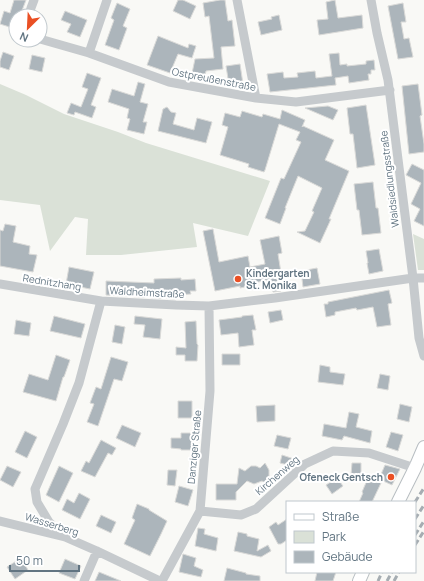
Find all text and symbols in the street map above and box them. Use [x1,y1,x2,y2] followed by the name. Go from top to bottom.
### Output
[8,8,48,48] north arrow
[17,29,30,46] text: N
[171,64,257,94] street label: Ostpreußenstraße
[376,130,402,228] street label: Waldsiedlungsstraße
[246,266,310,292] place label: Kindergarten St. Monika
[22,270,82,294] street label: Rednitzhang
[233,274,243,284] marker: Kindergarten St. Monika
[109,283,185,301] street label: Waldheimstraße
[184,409,204,485] street label: Danziger Straße
[252,452,302,498] street label: Kirchenweg
[300,470,383,484] place label: Ofeneck Gentsch
[386,472,396,482] marker: Ofeneck Gentsch
[286,501,416,573] legend
[322,508,359,525] text: Straße
[23,509,81,539] street label: Wasserberg
[322,528,347,545] text: Park
[10,547,79,573] scale bar
[322,548,373,565] text: Gebäude
[16,552,43,569] text: 50 m

